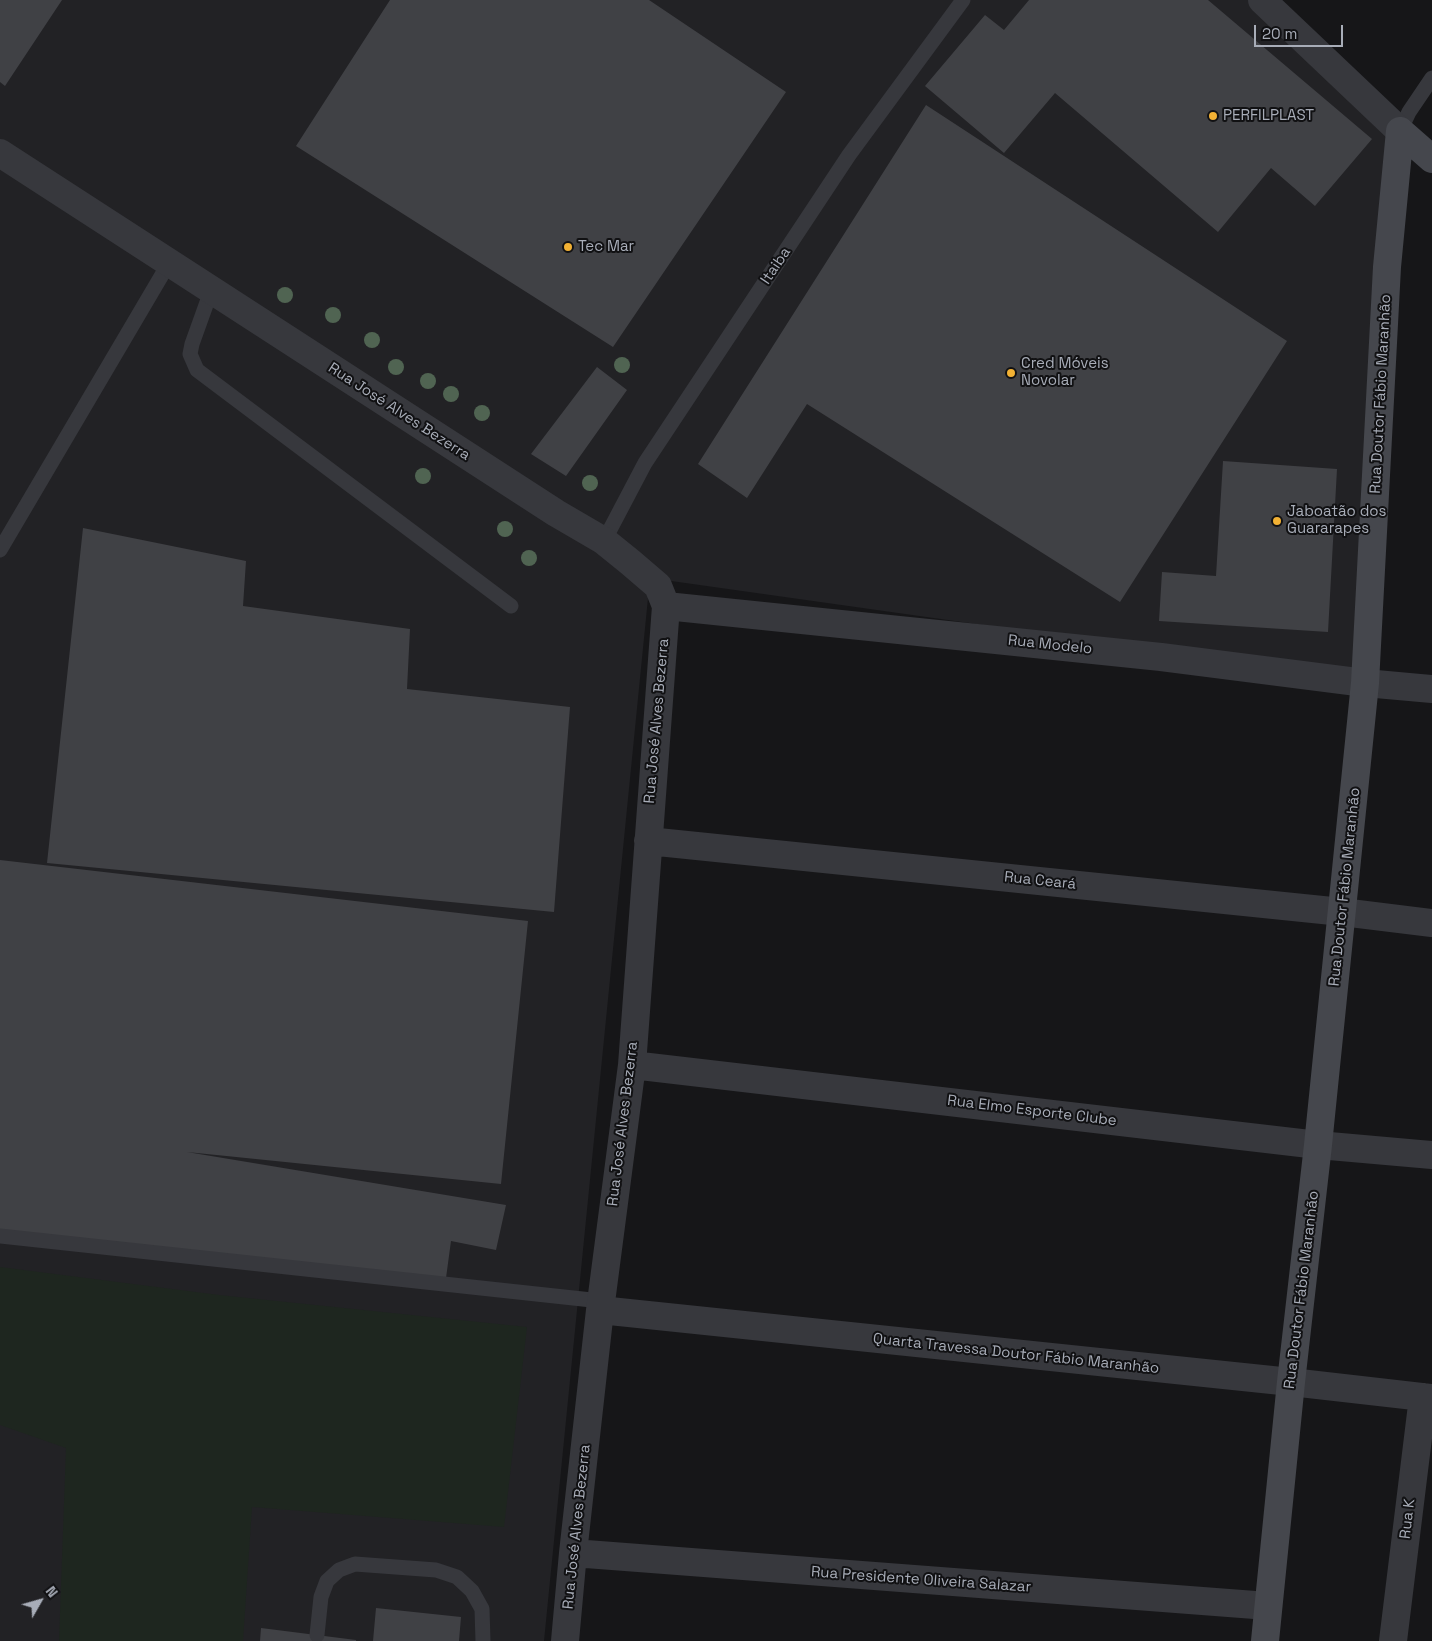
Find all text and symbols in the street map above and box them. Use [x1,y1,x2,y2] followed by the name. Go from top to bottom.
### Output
[1257,15,1346,47] scale bar
[1262,24,1297,43] text: 20 m
[1223,107,1314,125] place label: PERFILPLAST
[1207,110,1219,122] marker: PERFILPLAST
[578,238,634,256] place label: Tec Mar
[562,241,574,253] marker: Tec Mar
[757,244,795,288] street label: Itaiba
[1367,294,1395,494] street label: Rua Doutor Fábio Maranhão
[1021,355,1109,390] place label: Cred Móveis Novolar
[325,359,473,465] street label: Rua José Alves Bezerra
[1005,367,1017,379] marker: Cred Móveis Novolar
[1287,503,1386,538] place label: Jaboatão dos Guararapes
[1271,515,1283,527] marker: Jaboatão dos Guararapes
[1007,632,1093,658] street label: Rua Modelo
[641,638,673,804] street label: Rua José Alves Bezerra
[1326,787,1364,987] street label: Rua Doutor Fábio Maranhão
[1003,868,1077,894] street label: Rua Ceará
[604,1041,642,1207] street label: Rua José Alves Bezerra
[946,1092,1118,1130] street label: Rua Elmo Esporte Clube
[1281,1190,1323,1390] street label: Rua Doutor Fábio Maranhão
[872,1330,1160,1378] street label: Quarta Travessa Doutor Fábio Maranhão
[559,1444,595,1610] street label: Rua José Alves Bezerra
[1397,1498,1419,1540] street label: Rua K
[810,1563,1032,1597] street label: Rua Presidente Oliveira Salazar
[15,1576,65,1626] north arrow
[42,1583,62,1601] text: N

